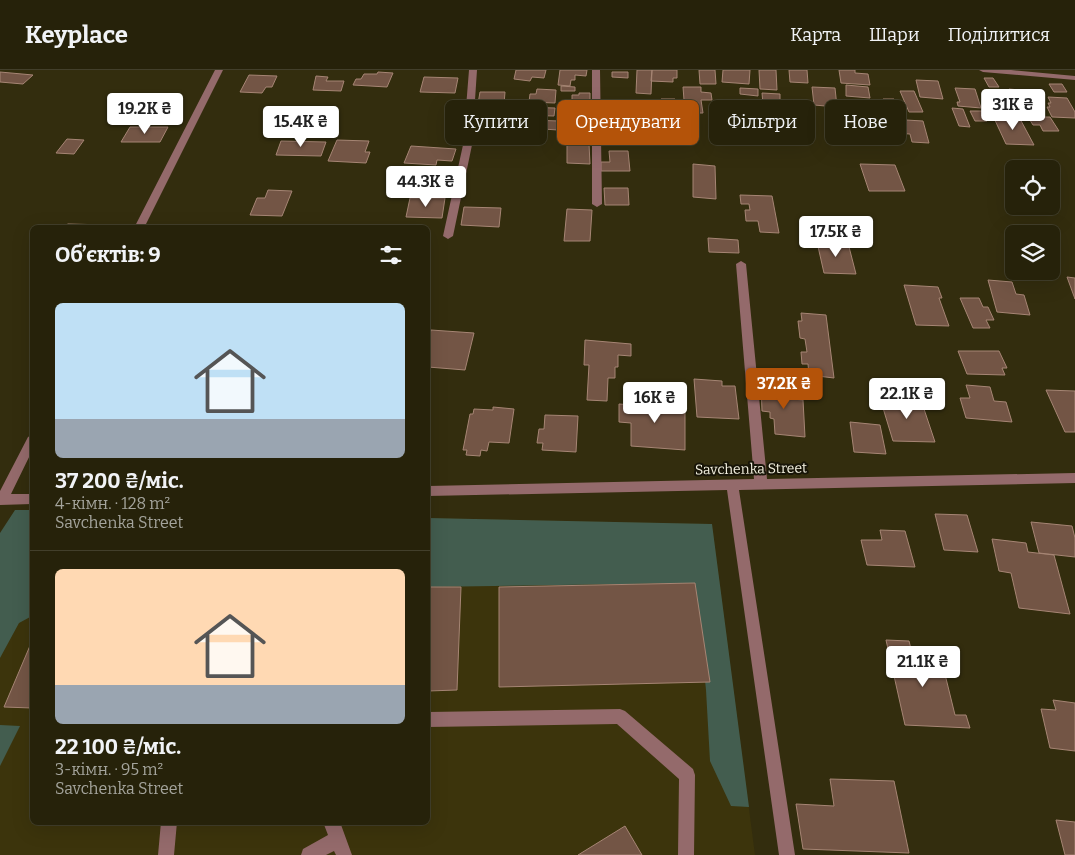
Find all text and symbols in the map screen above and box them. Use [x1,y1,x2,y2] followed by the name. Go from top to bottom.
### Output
[25,21,128,49] text: Keyplace
[790,24,841,46] text: Карта
[869,24,920,46] text: Шари
[948,24,1050,46] text: Поділитися
[978,88,1048,131] pin: 31K ₴
[99,92,191,135] pin: 19.2K ₴
[992,95,1034,114] text: 31K ₴
[118,99,172,118] text: 19.2K ₴
[445,100,547,145] chip: Купити
[557,100,699,145] chip: Орендувати
[709,100,815,145] chip: Фільтри
[825,100,906,145] chip: Нове
[255,106,347,148] pin: 15.4K ₴
[274,112,328,131] text: 15.4K ₴
[1005,160,1060,280] map controls
[1005,160,1060,215] button: locate
[380,166,472,208] pin: 44.3K ₴
[397,172,455,191] text: 44.3K ₴
[790,216,882,258] pin: 17.5K ₴
[810,222,862,241] text: 17.5K ₴
[1005,225,1060,280] button: layers
[377,241,405,269] icon: filters
[55,242,161,268] text: Об’єктів: 9
[185,336,275,426] icon: home
[738,368,830,410] pin: 37.2K ₴
[757,374,811,393] text: 37.2K ₴
[861,378,953,420] pin: 22.1K ₴
[620,382,690,424] pin: 16K ₴
[880,384,934,403] text: 22.1K ₴
[634,388,676,407] text: 16K ₴
[695,460,807,478] street label: Savchenka Street
[55,468,184,494] text: 37 200 ₴/міс.
[55,494,170,513] text: 4-кімн. · 128 m²
[55,513,183,532] text: Savchenka Street
[185,601,275,691] icon: home
[877,646,969,688] pin: 21.1K ₴
[897,652,949,671] text: 21.1K ₴
[55,734,181,760] text: 22 100 ₴/міс.
[55,760,163,779] text: 3-кімн. · 95 m²
[55,779,183,798] text: Savchenka Street

